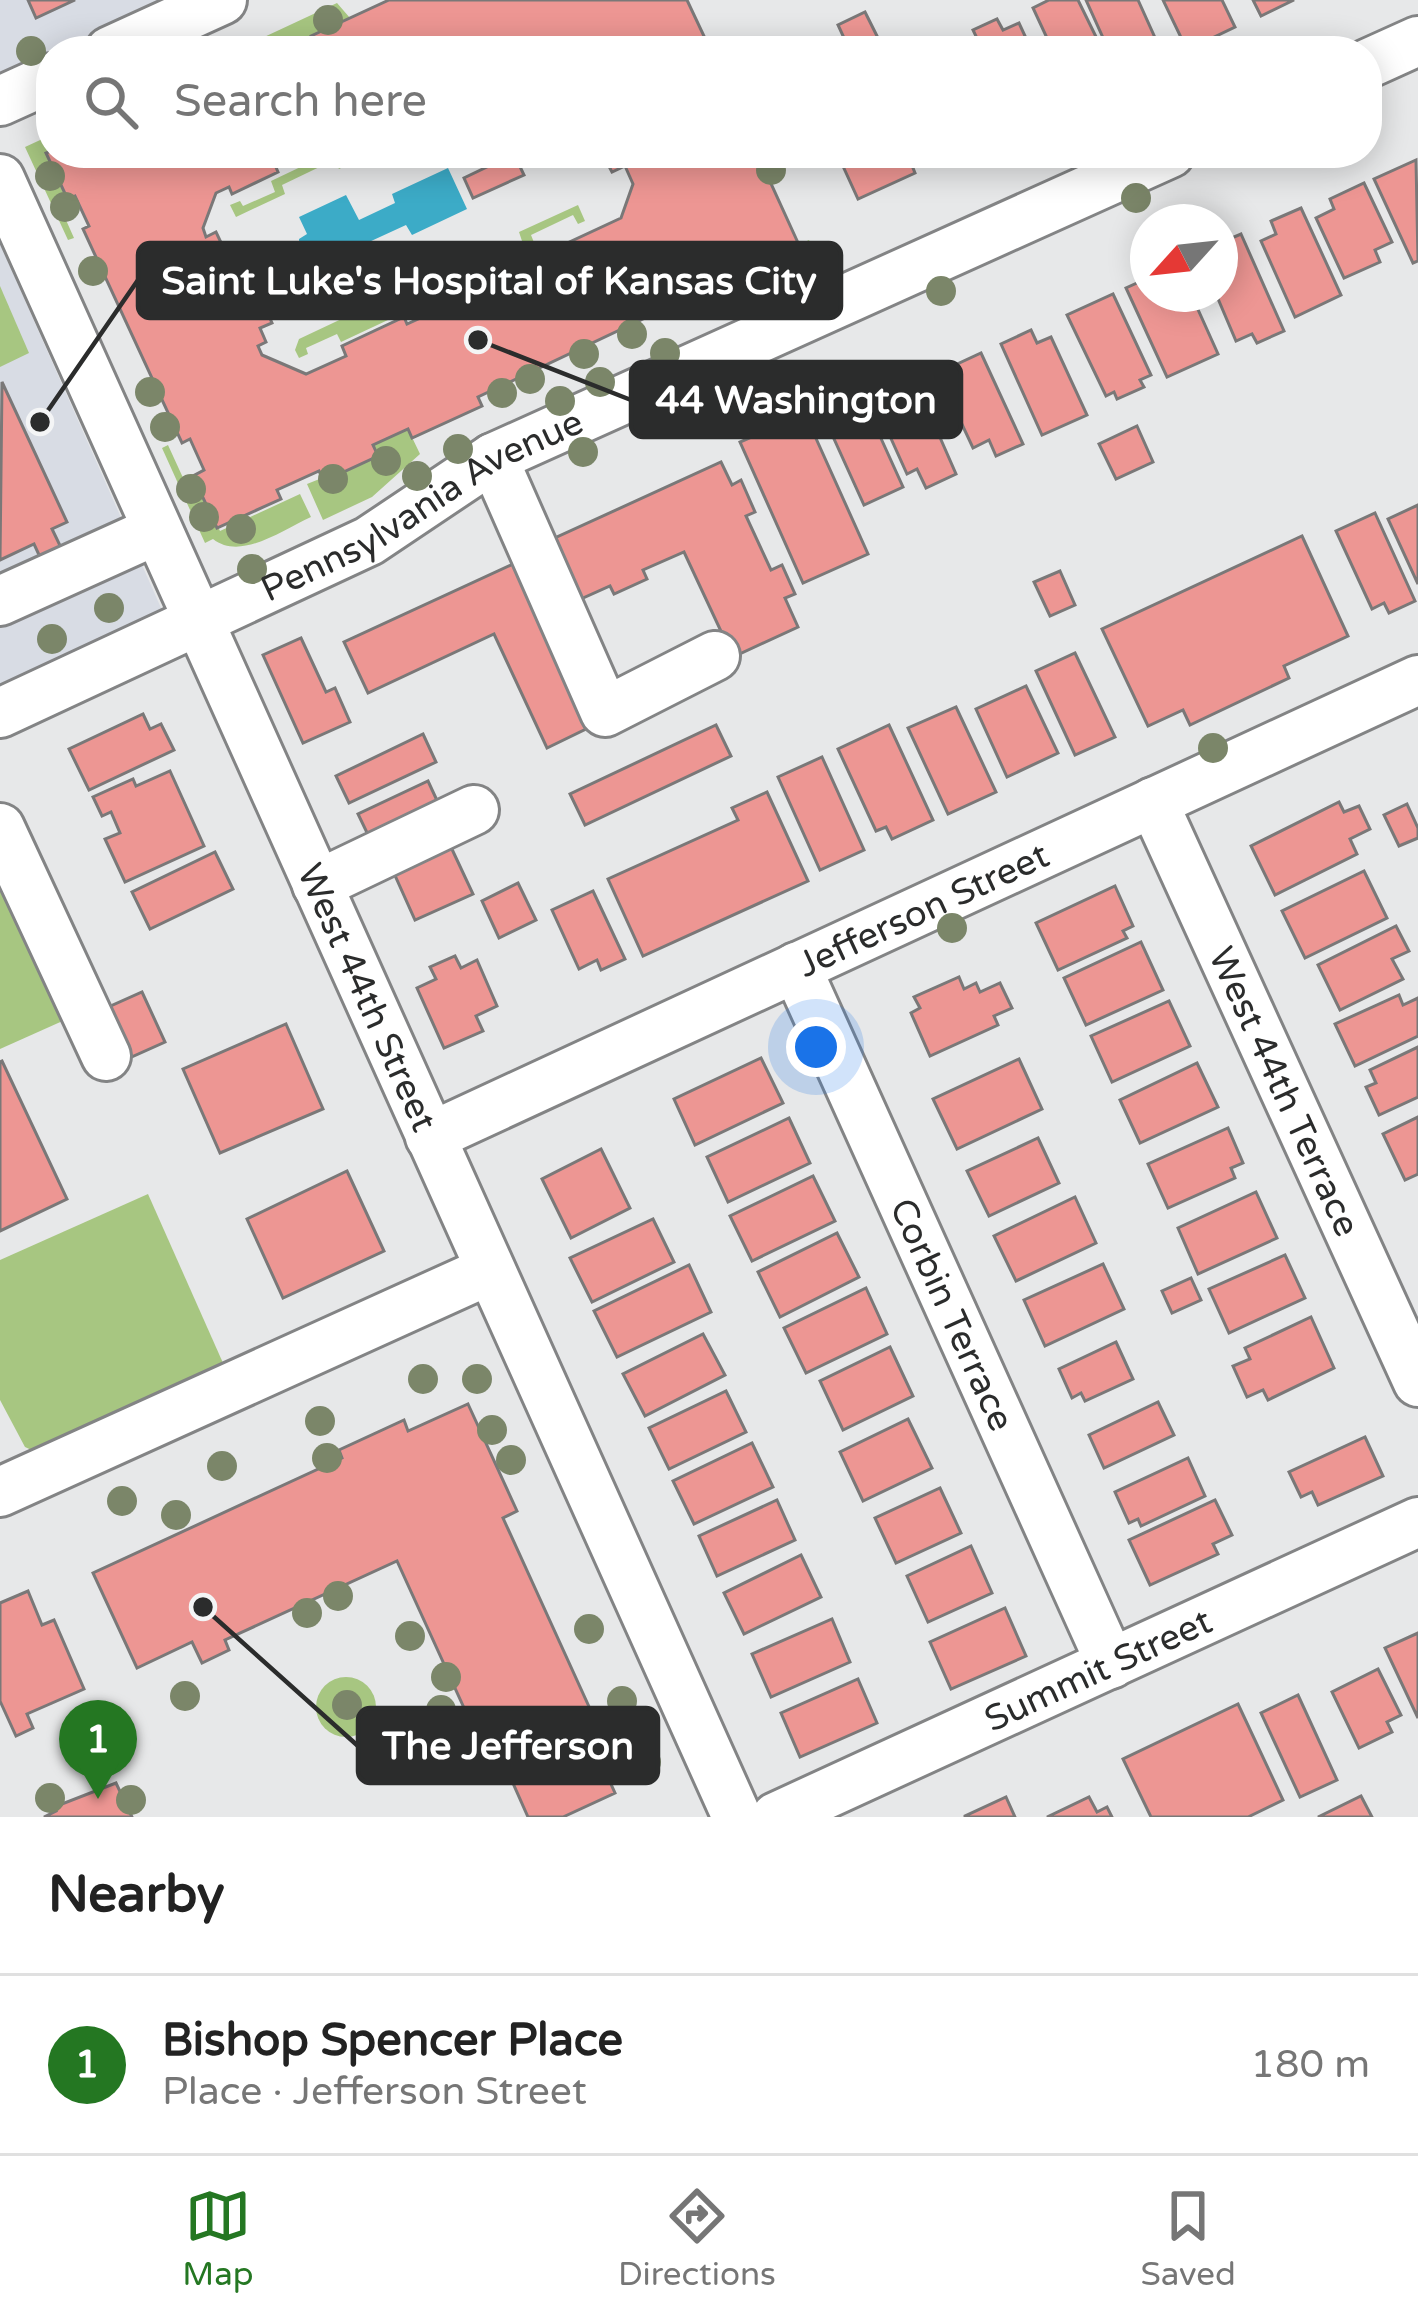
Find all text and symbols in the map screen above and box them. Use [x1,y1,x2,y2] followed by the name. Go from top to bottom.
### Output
[36,36,1382,168] search box
[78,69,144,135] icon: search
[174,75,427,129] text: Search here
[1130,204,1238,312] north arrow
[138,243,841,318] callout: Saint Luke's Hospital of Kansas City
[161,258,817,305] text: Saint Luke's Hospital of Kansas City
[631,362,961,437] callout: 44 Washington
[655,377,937,424] text: 44 Washington
[254,400,590,611] street label: Pennsylvania Avenue
[791,834,1056,987] street label: Jefferson Street
[288,857,446,1138] street label: West 44th Street
[1199,941,1368,1243] street label: West 44th Terrace
[786,1017,846,1077] your location
[880,1192,1023,1438] street label: Corbin Terrace
[978,1600,1219,1741] street label: Summit Street
[59,1700,137,1799] pin: 1
[358,1708,658,1783] callout: The Jefferson
[381,1723,634,1770] text: The Jefferson
[48,1864,225,1926] text: Nearby
[162,2014,623,2068] text: Bishop Spencer Place
[75,2041,99,2088] text: 1
[1251,2041,1370,2088] text: 180 m
[162,2068,587,2115] text: Place · Jefferson Street
[182,2183,254,2294] tab: Map
[618,2183,776,2294] tab: Directions
[1140,2183,1236,2294] tab: Saved

